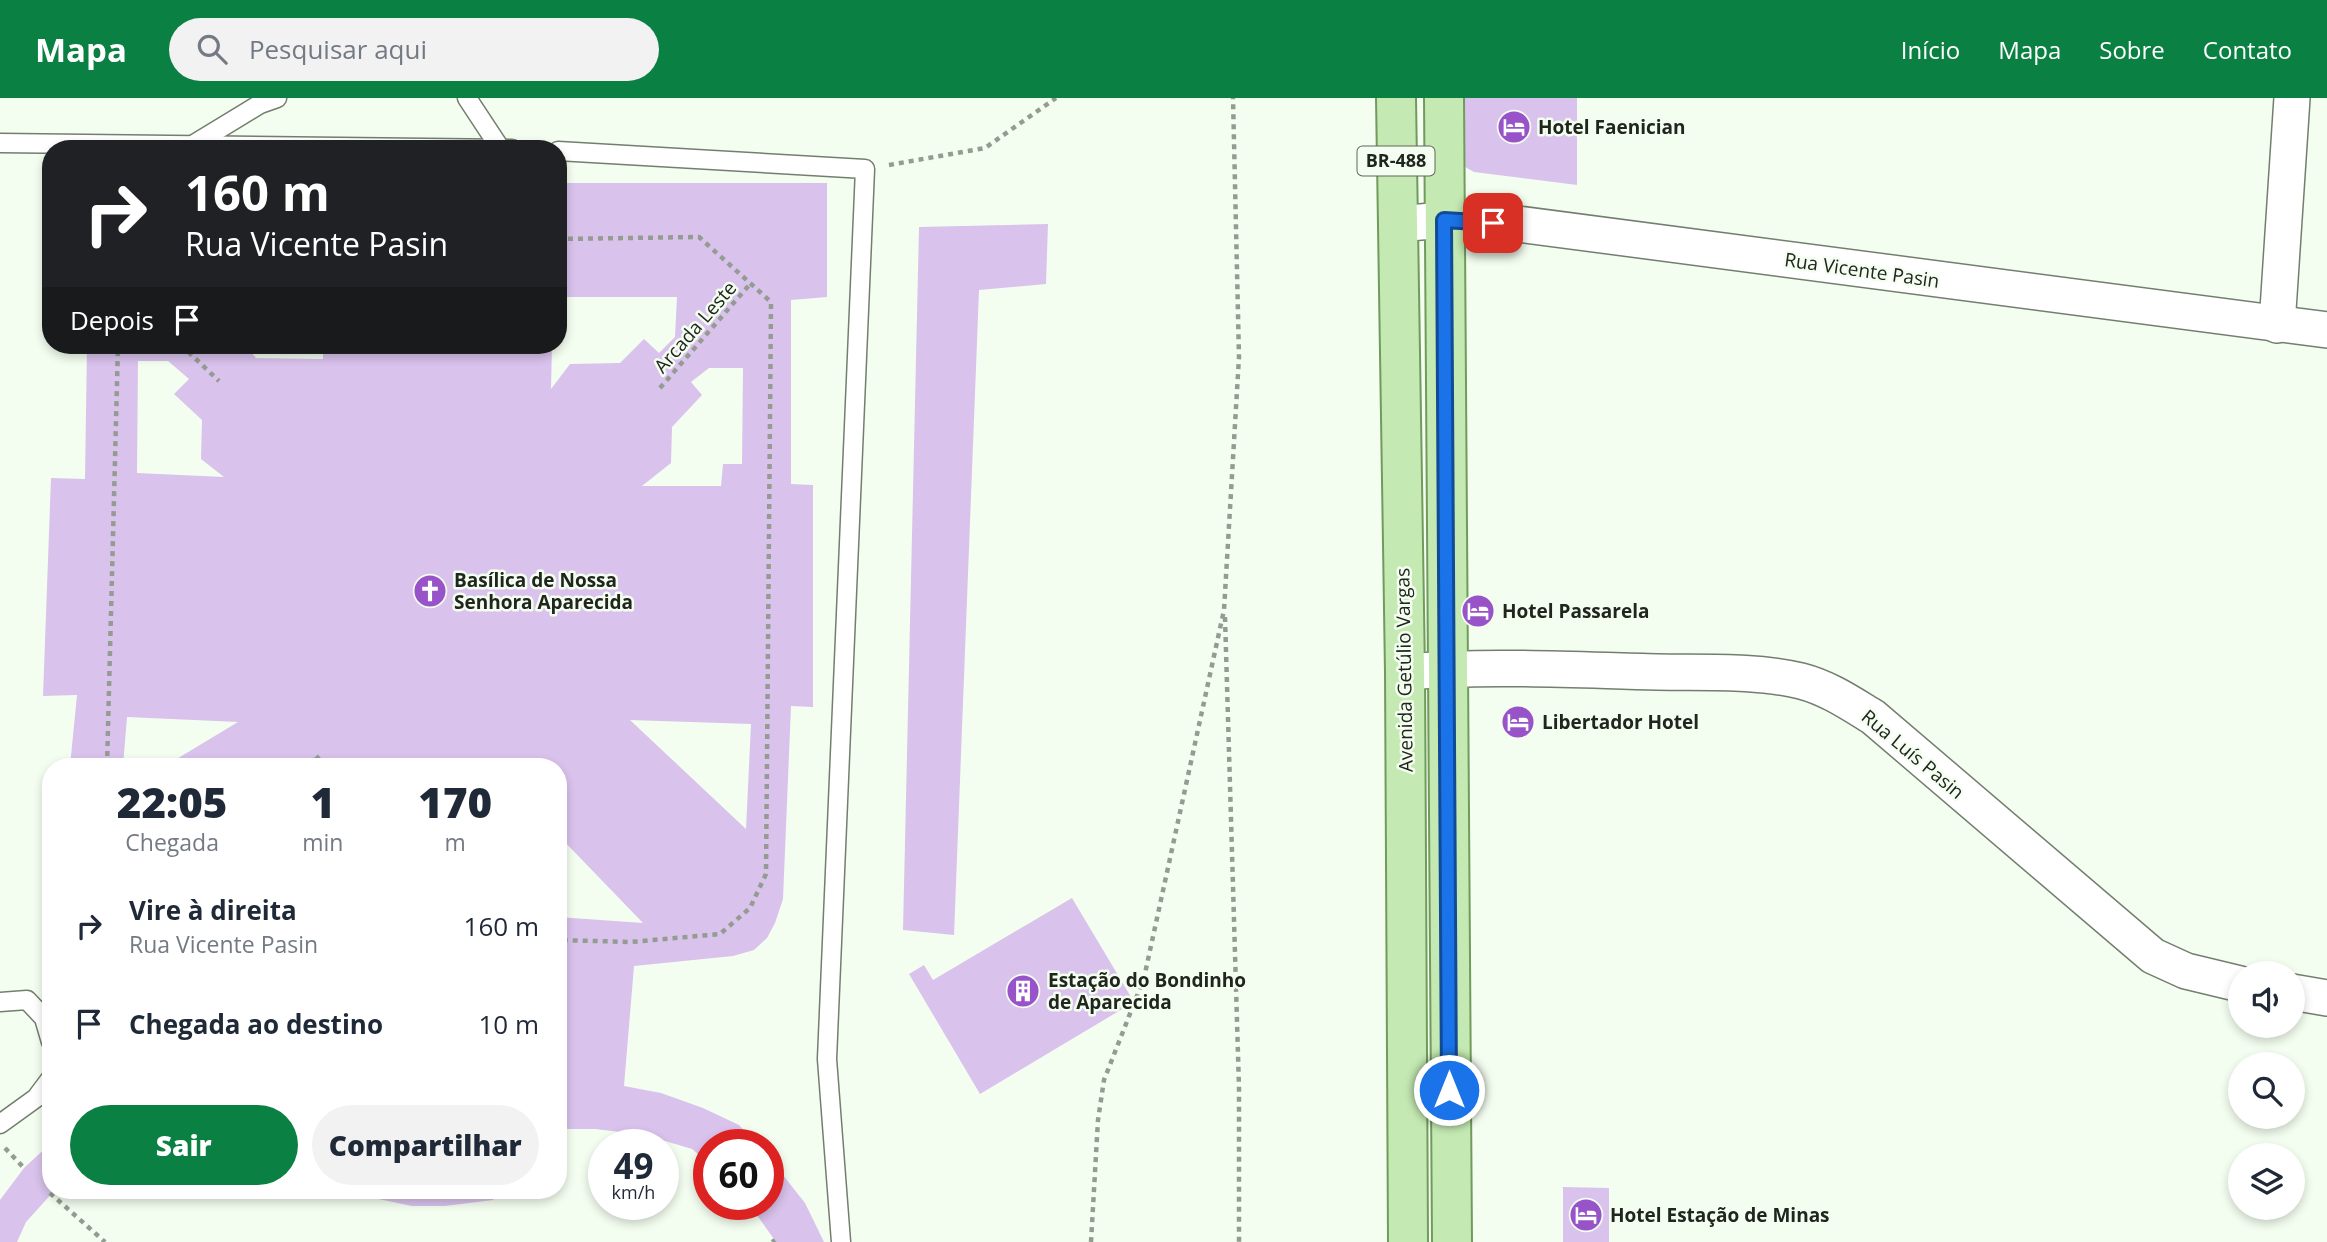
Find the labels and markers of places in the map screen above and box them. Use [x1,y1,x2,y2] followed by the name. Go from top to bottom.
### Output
[1495,108,1533,146] hotel icon: Hotel Faenician
[1538,114,1685,140] place label: Hotel Faenician
[1463,193,1523,253] pin
[454,567,633,615] place label: Basílica de Nossa Senhora Aparecida
[411,572,449,610] church icon: Basílica de Nossa Senhora Aparecida
[1459,592,1497,630] hotel icon: Hotel Passarela
[1502,598,1649,624] place label: Hotel Passarela
[1499,703,1537,741] hotel icon: Libertador Hotel
[1542,709,1699,735] place label: Libertador Hotel
[1048,967,1246,1015] place label: Estação do Bondinho de Aparecida
[1004,972,1042,1010] building icon: Estação do Bondinho de Aparecida
[1567,1196,1605,1234] hotel icon: Hotel Estação de Minas
[1610,1202,1830,1228] place label: Hotel Estação de Minas

